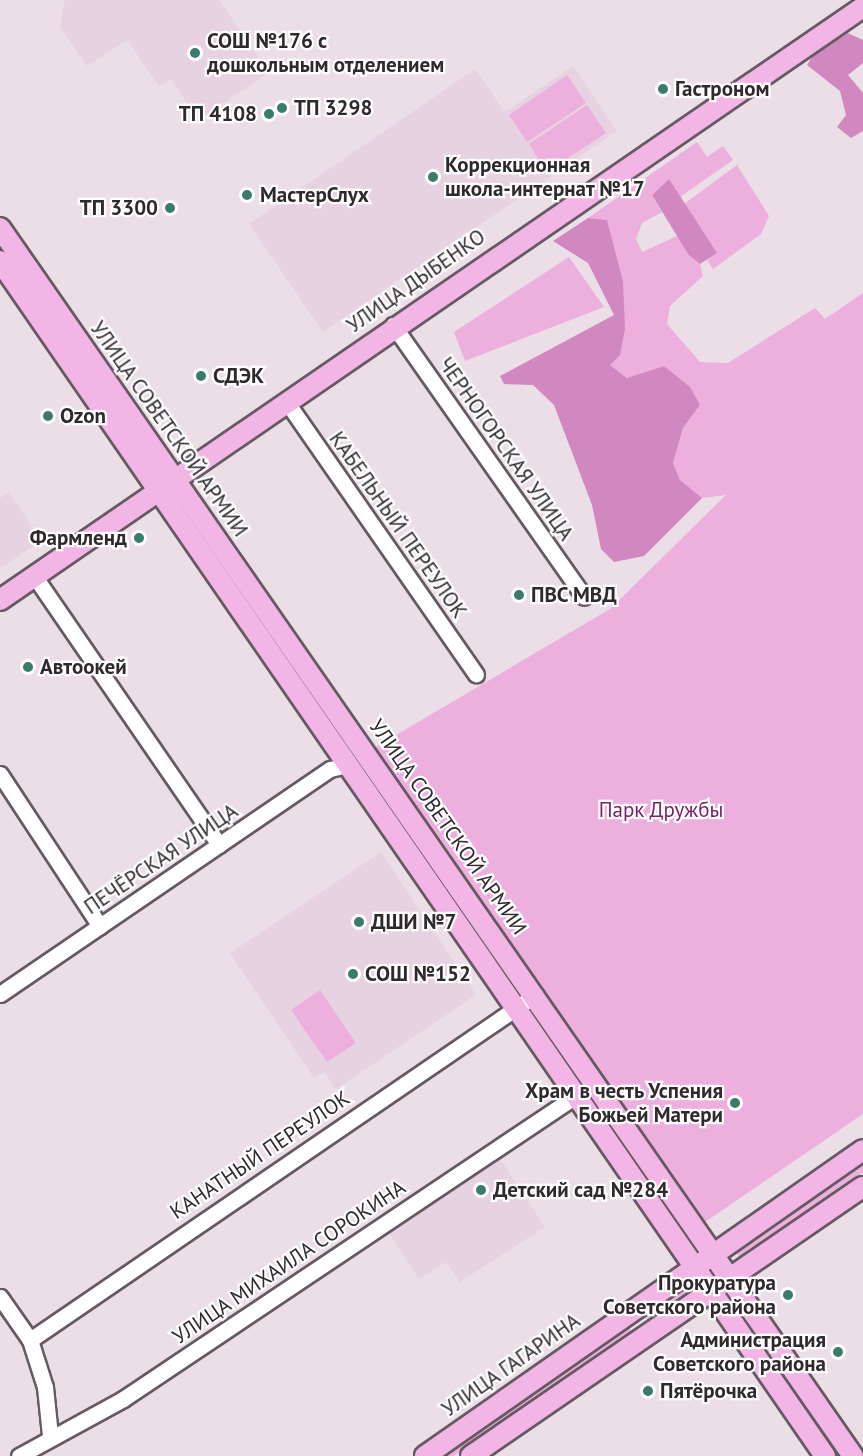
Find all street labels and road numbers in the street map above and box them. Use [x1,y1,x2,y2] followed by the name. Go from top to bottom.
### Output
[341,223,491,339] street label: УЛИЦА ДЫБЕНКО
[85,316,253,542] street label: УЛИЦА СОВЕТСКОЙ АРМИИ
[433,352,579,546] street label: ЧЕРНОГОРСКАЯ УЛИЦА
[324,427,472,623] street label: КАБЕЛЬНЫЙ ПЕРЕУЛОК
[364,714,532,940] street label: УЛИЦА СОВЕТСКОЙ АРМИИ
[79,798,243,920] street label: ПЕЧЁРСКАЯ УЛИЦА
[165,1085,355,1225] street label: КАНАТНЫЙ ПЕРЕУЛОК
[167,1174,411,1350] street label: УЛИЦА МИХАИЛА СОРОКИНА
[437,1308,585,1422] street label: УЛИЦА ГАГАРИНА

